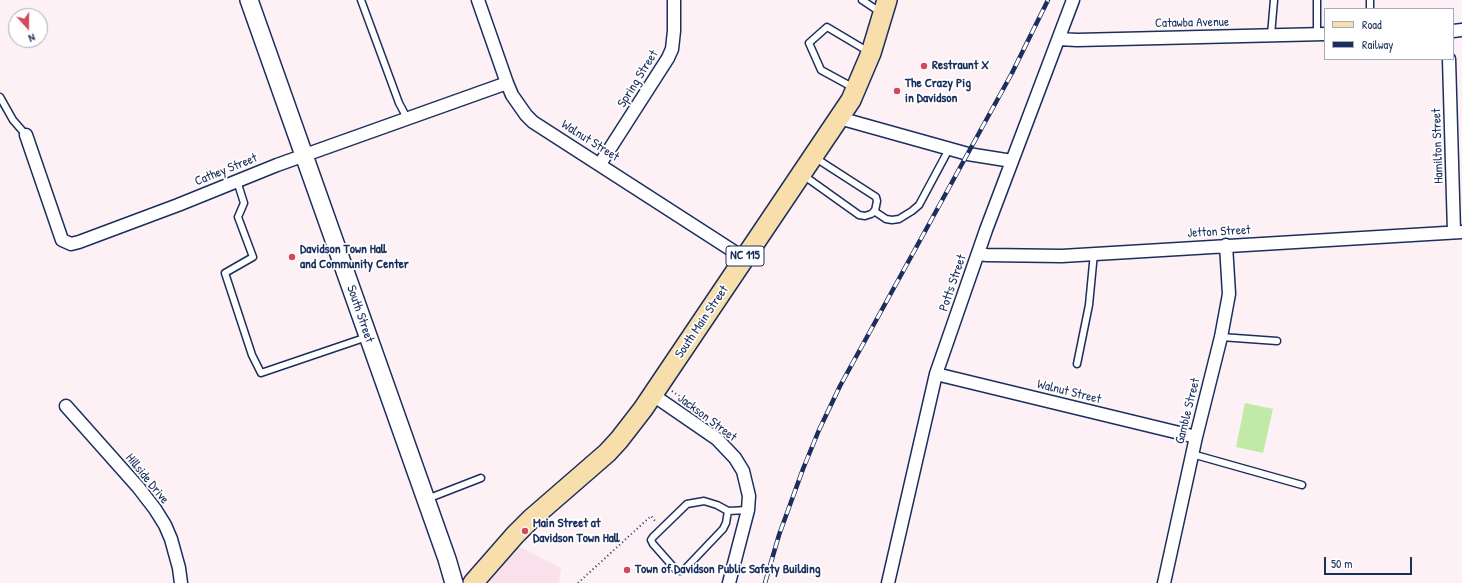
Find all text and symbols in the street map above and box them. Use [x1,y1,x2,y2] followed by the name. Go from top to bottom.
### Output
[8,8,48,48] north arrow
[1324,8,1454,60] legend
[1155,15,1229,31] street label: Catawba Avenue
[1362,16,1382,33] text: Road
[27,31,37,46] text: N
[1362,36,1393,53] text: Railway
[614,48,662,110] street label: Spring Street
[932,58,989,74] place label: Restraunt X
[919,61,929,71] marker: Restraunt X
[905,76,971,107] place label: The Crazy Pig in Davidson
[892,86,902,96] marker: The Crazy Pig in Davidson
[1429,108,1447,184] street label: Hamilton Street
[558,117,622,165] street label: Walnut Street
[192,150,260,190] street label: Cathey Street
[1187,223,1251,241] street label: Jetton Street
[300,242,409,273] place label: Davidson Town Hall and Community Center
[726,246,764,266] road number: NC 115
[287,252,297,262] marker: Davidson Town Hall and Community Center
[936,253,970,313] street label: Potts Street
[343,283,377,345] street label: South Street
[672,283,732,361] street label: South Main Street
[1172,376,1204,446] street label: Gamble Street
[1035,377,1103,407] street label: Walnut Street
[674,391,740,445] street label: Jackson Street
[122,451,172,507] street label: Hillside Drive
[533,516,620,547] place label: Main Street at Davidson Town Hall
[520,526,530,536] marker: Main Street at Davidson Town Hall
[1326,549,1414,575] scale bar
[1331,555,1352,572] text: 50 m
[635,562,821,578] place label: Town of Davidson Public Safety Building
[622,565,632,575] marker: Town of Davidson Public Safety Building

